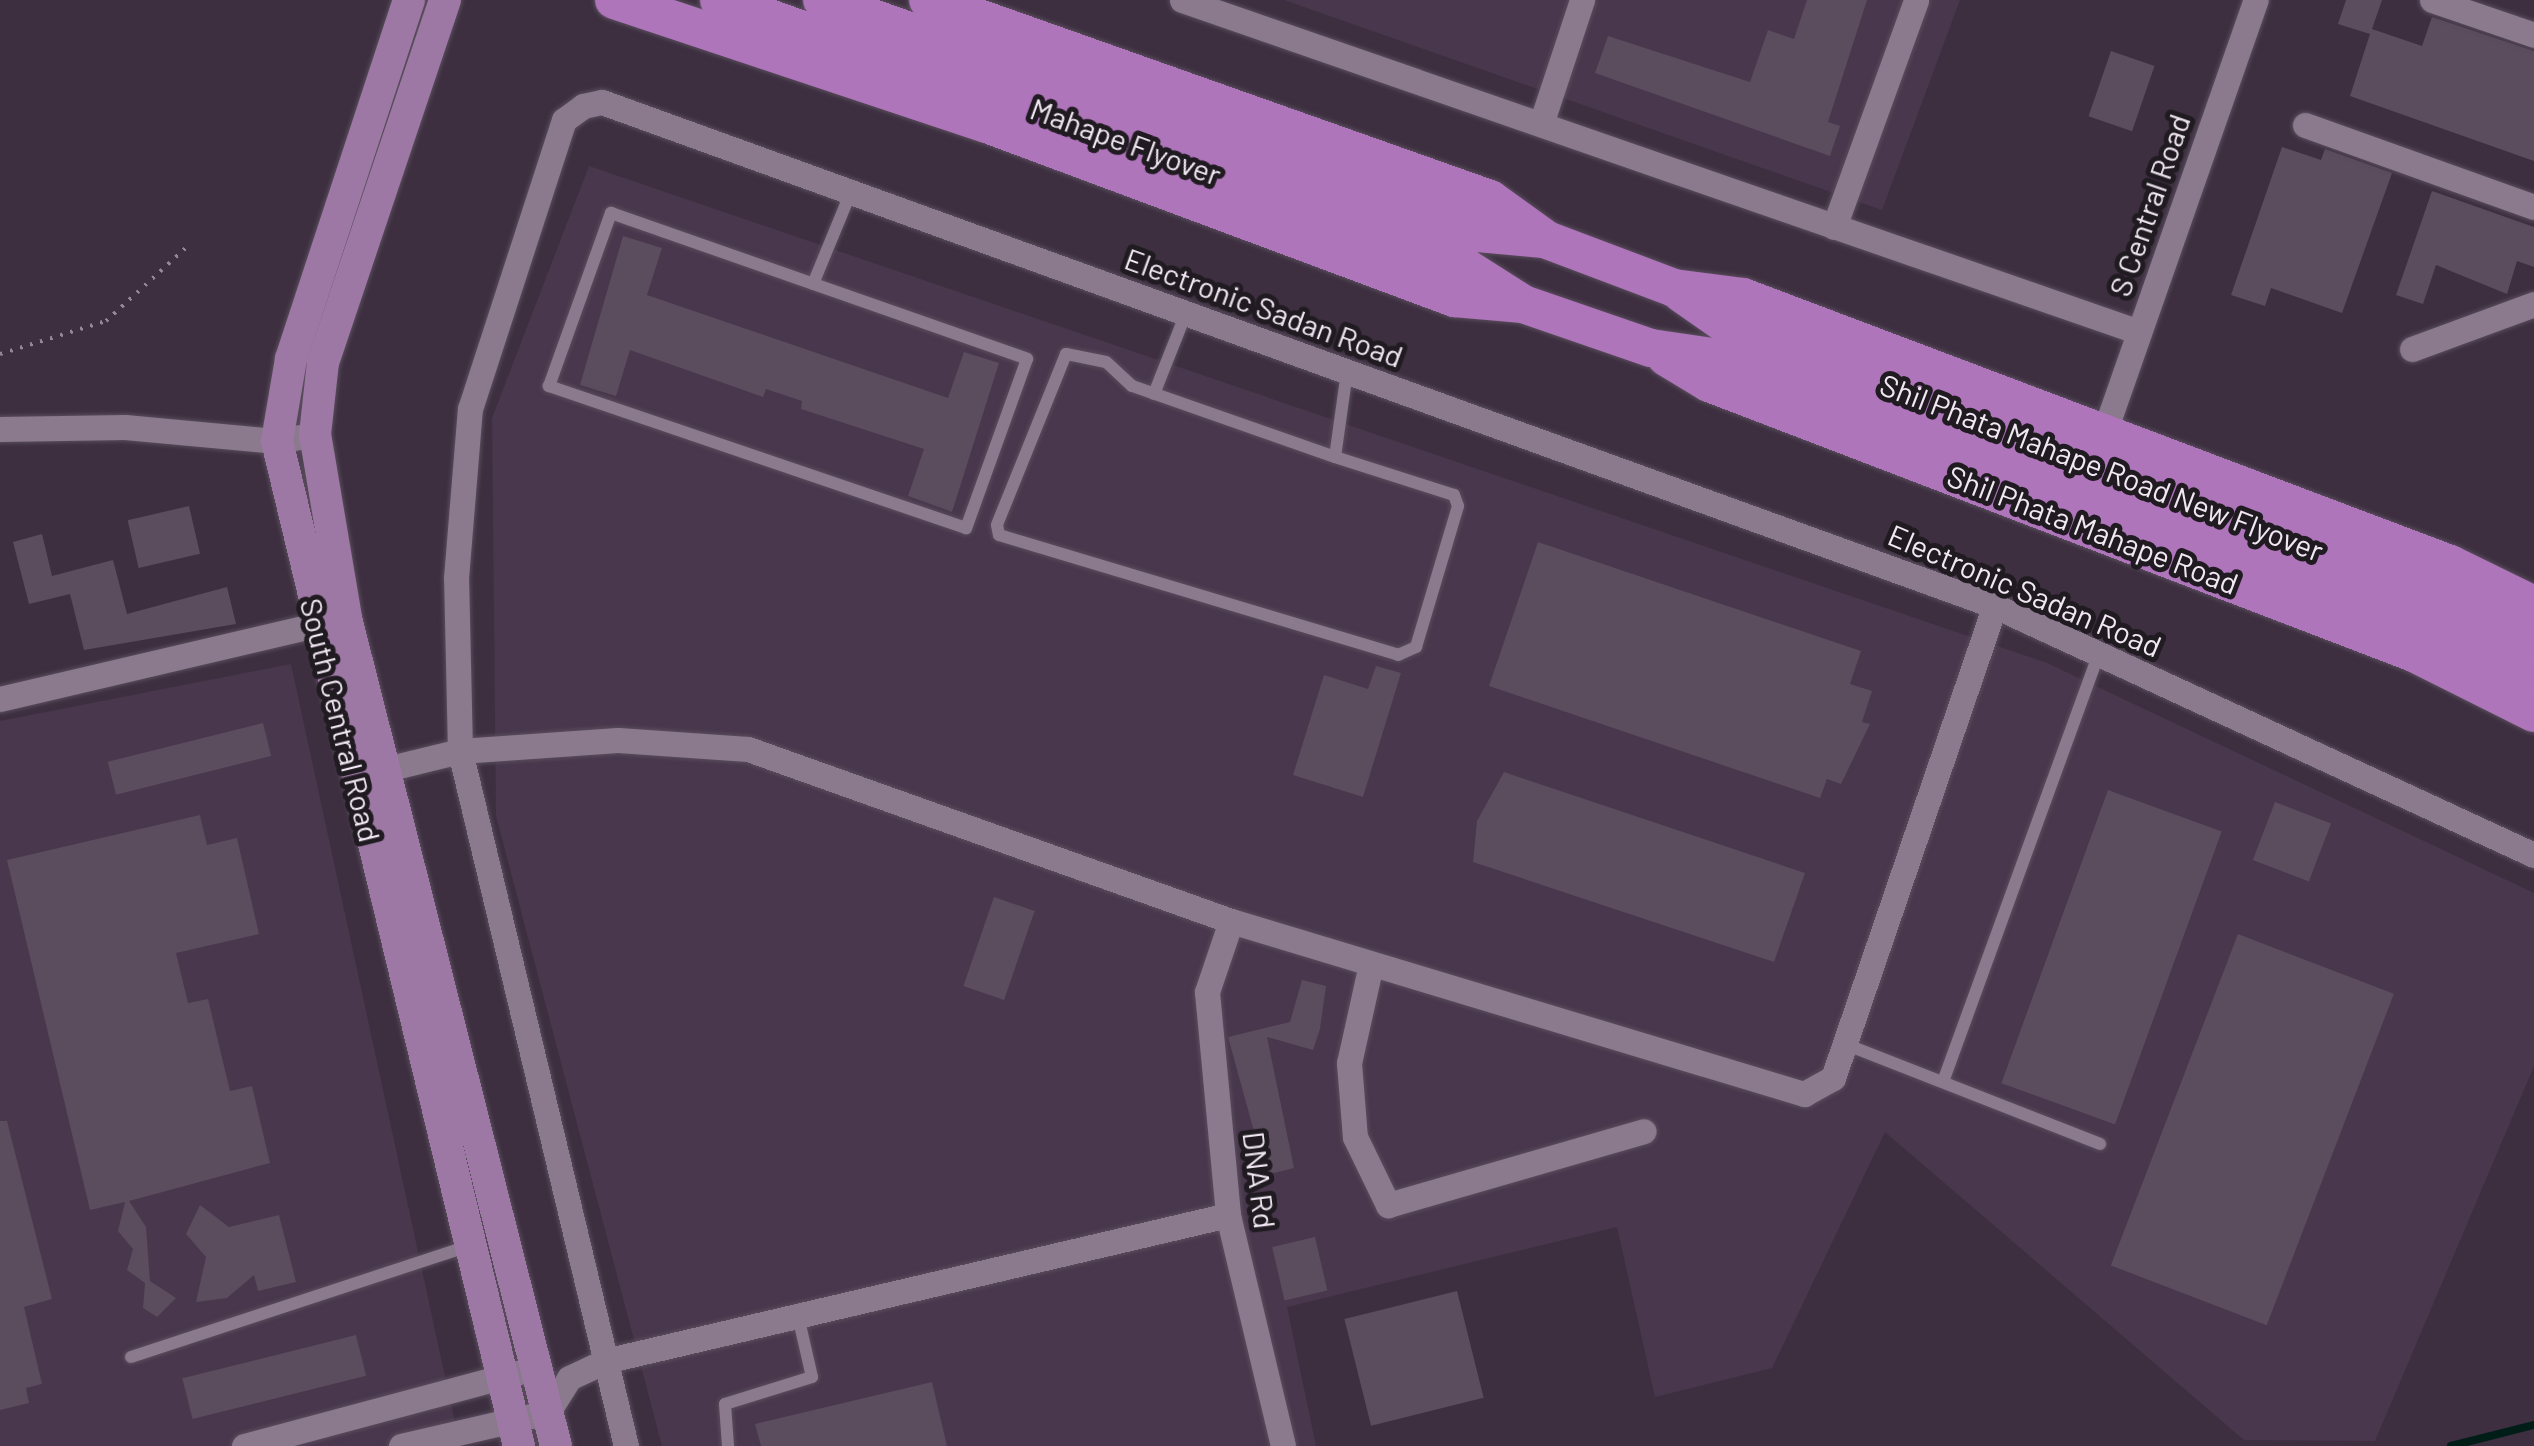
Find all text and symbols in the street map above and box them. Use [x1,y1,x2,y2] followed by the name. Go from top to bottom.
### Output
[1026,90,1226,192] street label: Mahape Flyover
[2101,109,2197,301] street label: S Central Road
[1120,240,1408,374] street label: Electronic Sadan Road
[1875,366,2329,568] street label: Shil Phata Mahape Road New Flyover
[1943,457,2243,601] street label: Shil Phata Mahape Road
[1883,516,2167,664] street label: Electronic Sadan Road
[293,594,389,846] street label: South Central Road
[1236,1129,1284,1231] street label: DNA Rd

